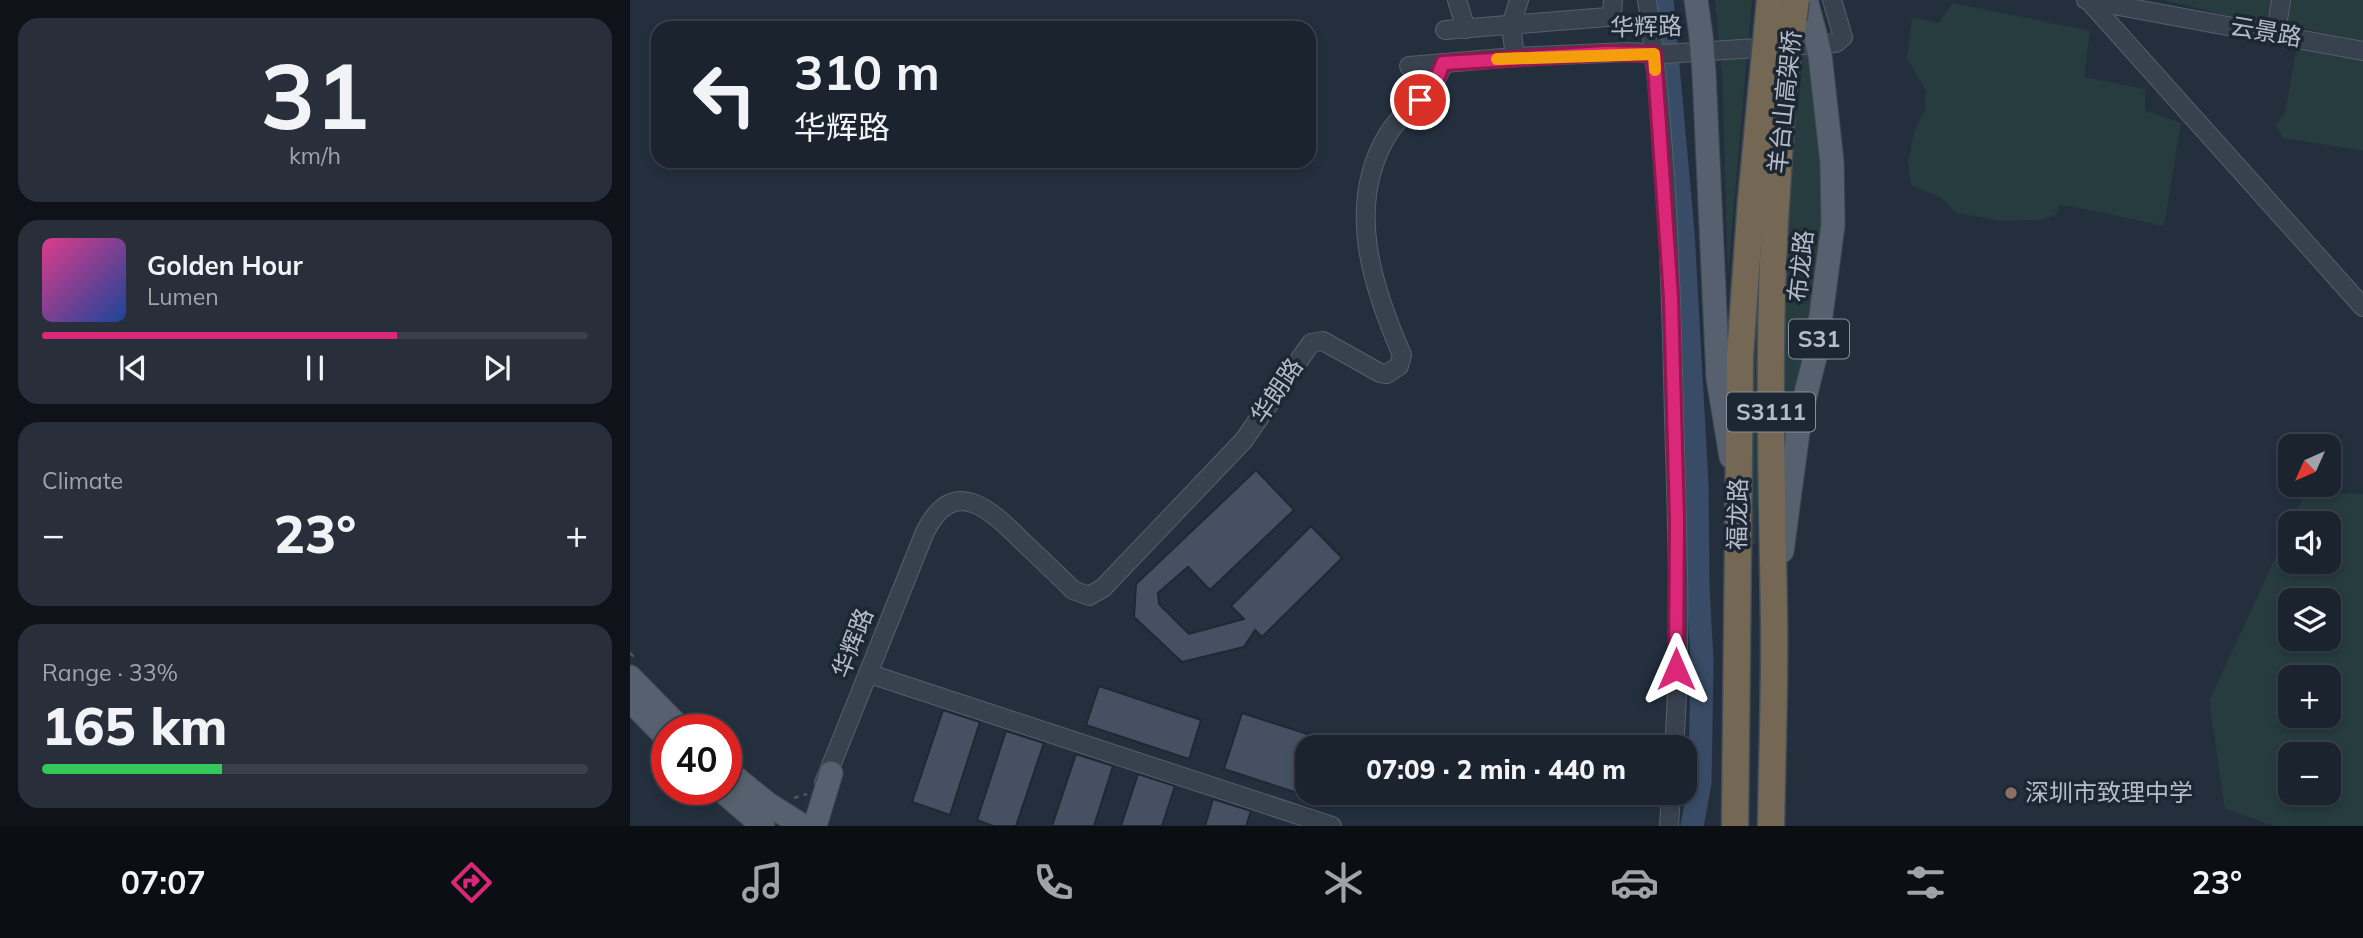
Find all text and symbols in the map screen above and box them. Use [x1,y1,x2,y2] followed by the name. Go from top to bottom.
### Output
[1610,10,1682,42] street label: 华辉路
[2228,10,2304,52] street label: 云景路
[1762,29,1806,175] street label: 羊台山高架桥
[260,38,370,152] text: 31
[794,41,940,102] text: 310 m
[679,49,770,140] icon: left
[1390,70,1450,130] pin
[1401,81,1439,119] icon: arrive
[794,107,890,147] text: 华辉路
[289,141,341,170] text: km/h
[1781,229,1819,303] street label: 布龙路
[147,249,303,282] text: Golden Hour
[147,282,219,311] text: Lumen
[1789,320,1849,358] road number: S31
[114,349,152,387] icon: previous
[296,349,334,387] icon: pause
[478,349,516,387] icon: next
[1244,352,1309,429] street label: 华朗路
[1727,392,1815,432] road number: S3111
[2278,434,2342,497] north arrow
[2278,434,2341,805] map controls
[42,466,123,495] text: Climate
[1721,478,1753,550] street label: 福龙路
[274,501,356,566] text: 23°
[42,510,65,558] text: −
[565,510,588,558] text: +
[2278,511,2341,574] button: sound
[2278,588,2341,651] button: layers
[825,604,879,682] street label: 华辉路
[1639,632,1713,706] position arrow
[42,658,178,687] text: Range · 33%
[2278,665,2341,728] button: +
[42,693,227,758] text: 165 km
[651,714,742,805] speed limit sign: 40
[2278,742,2341,805] button: −
[1366,753,1626,786] text: 07:09 · 2 min · 440 m
[2025,777,2193,807] place label: 深圳市致理中学
[2003,785,2019,801] marker: 深圳市致理中学
[447,858,496,907] icon: directions
[738,858,787,907] icon: music
[1029,858,1078,907] icon: phone
[1319,858,1368,907] icon: climate
[1610,858,1659,907] icon: car
[1901,858,1950,907] icon: filters
[121,862,206,902] text: 07:07
[2192,862,2242,902] text: 23°

